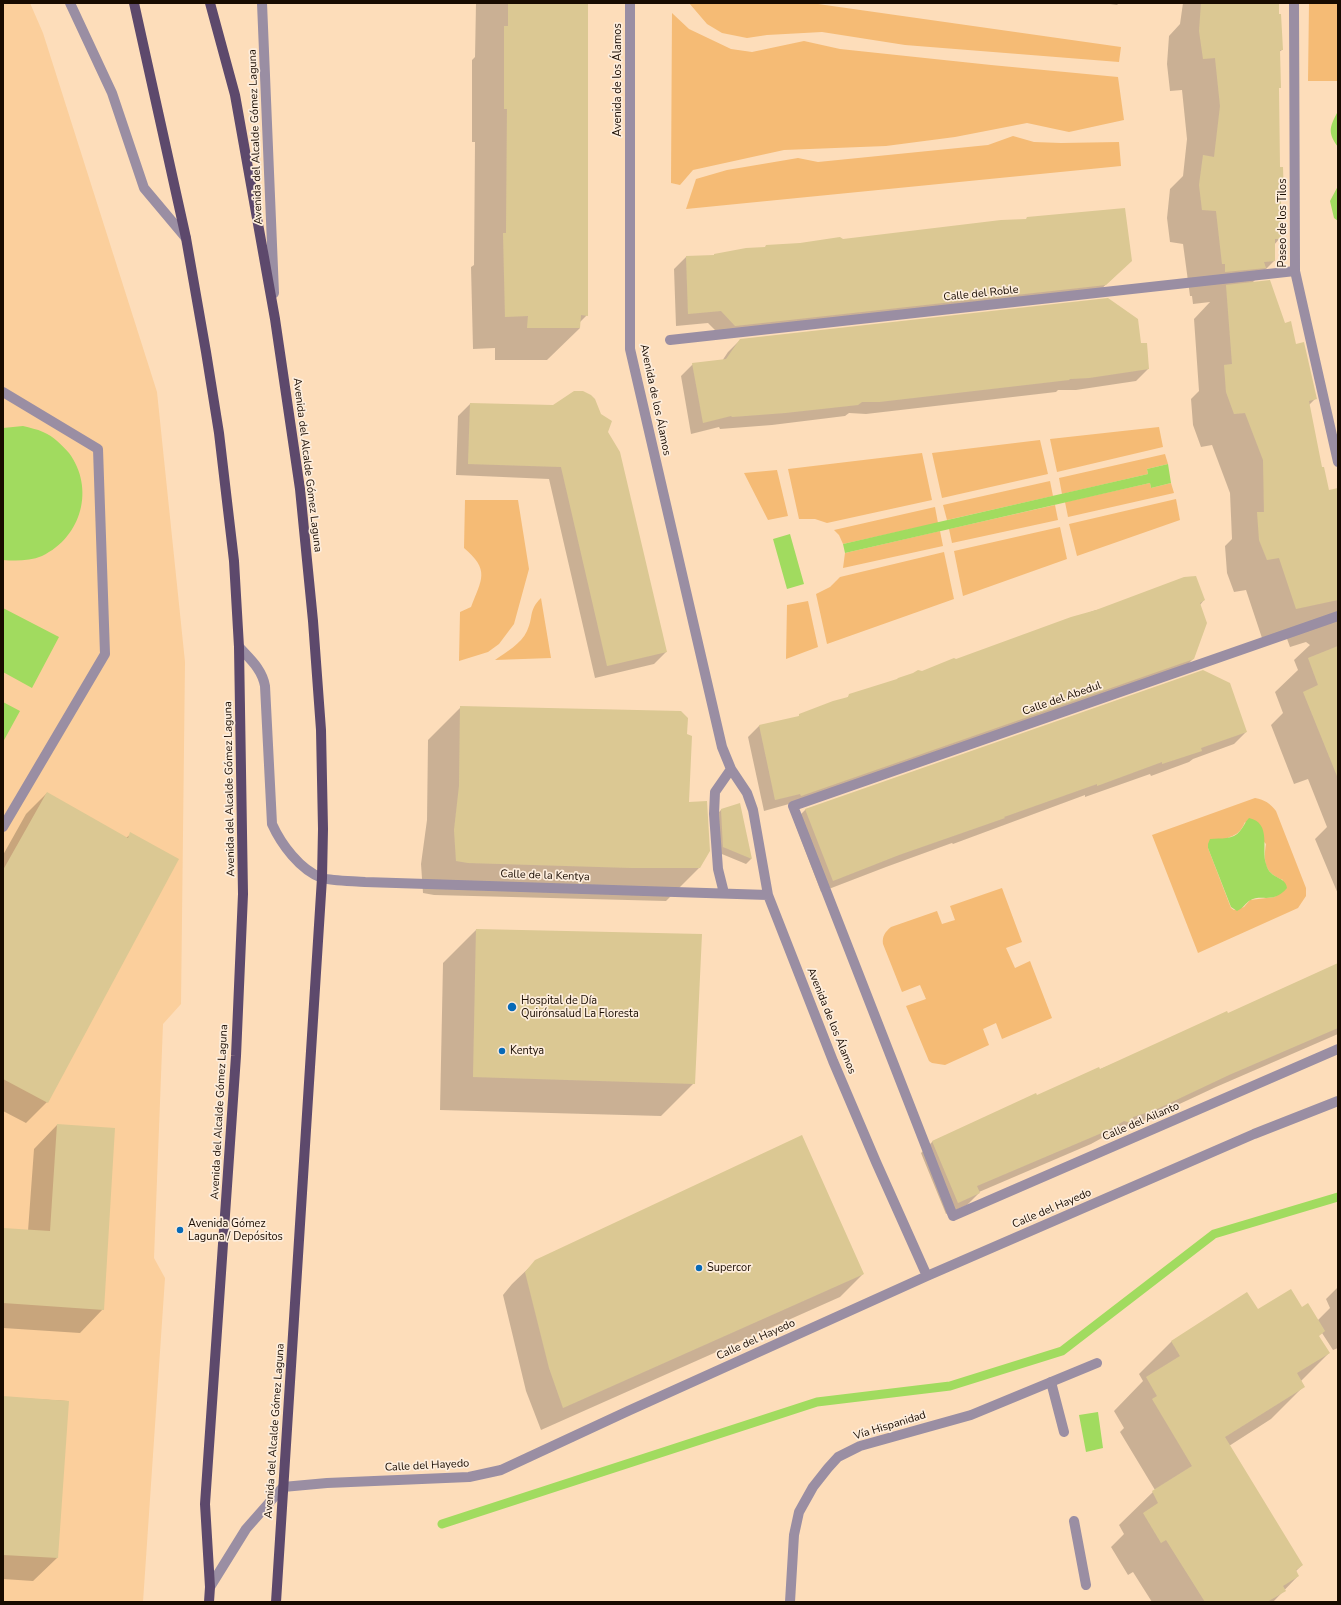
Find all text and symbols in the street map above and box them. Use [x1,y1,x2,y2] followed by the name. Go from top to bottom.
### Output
[611,23,625,137] street label: Avenida de los Álamos
[246,49,266,225] street label: Avenida del Alcalde Gómez Laguna
[1276,179,1290,267] street label: Paseo de los Tilos
[943,283,1019,305] street label: Calle del Roble
[637,343,673,457] street label: Avenida de los Álamos
[290,377,324,553] street label: Avenida del Alcalde Gómez Laguna
[1021,679,1103,719] street label: Calle del Abedul
[222,701,238,877] street label: Avenida del Alcalde Gómez Laguna
[500,868,590,884] street label: Calle de la Kentya
[804,966,858,1076] street label: Avenida de los Álamos
[521,994,639,1020] place label: Hospital de Día Quirónsalud La Floresta
[506,1001,518,1013] marker: Hospital de Día Quirónsalud La Floresta
[209,1024,231,1200] street label: Avenida del Alcalde Gómez Laguna
[510,1044,544,1058] place label: Kentya
[497,1046,507,1056] marker: Kentya
[1101,1100,1181,1144] street label: Calle del Ailanto
[1010,1186,1094,1232] street label: Calle del Hayedo
[188,1217,283,1243] place label: Avenida Gómez Laguna / Depósitos
[175,1225,185,1235] marker: Avenida Gómez Laguna / Depósitos
[707,1261,751,1275] place label: Supercor
[694,1263,704,1273] marker: Supercor
[715,1317,797,1363] street label: Calle del Hayedo
[262,1343,288,1519] street label: Avenida del Alcalde Gómez Laguna
[852,1409,928,1443] street label: Vía Hispanidad
[384,1457,470,1475] street label: Calle del Hayedo

